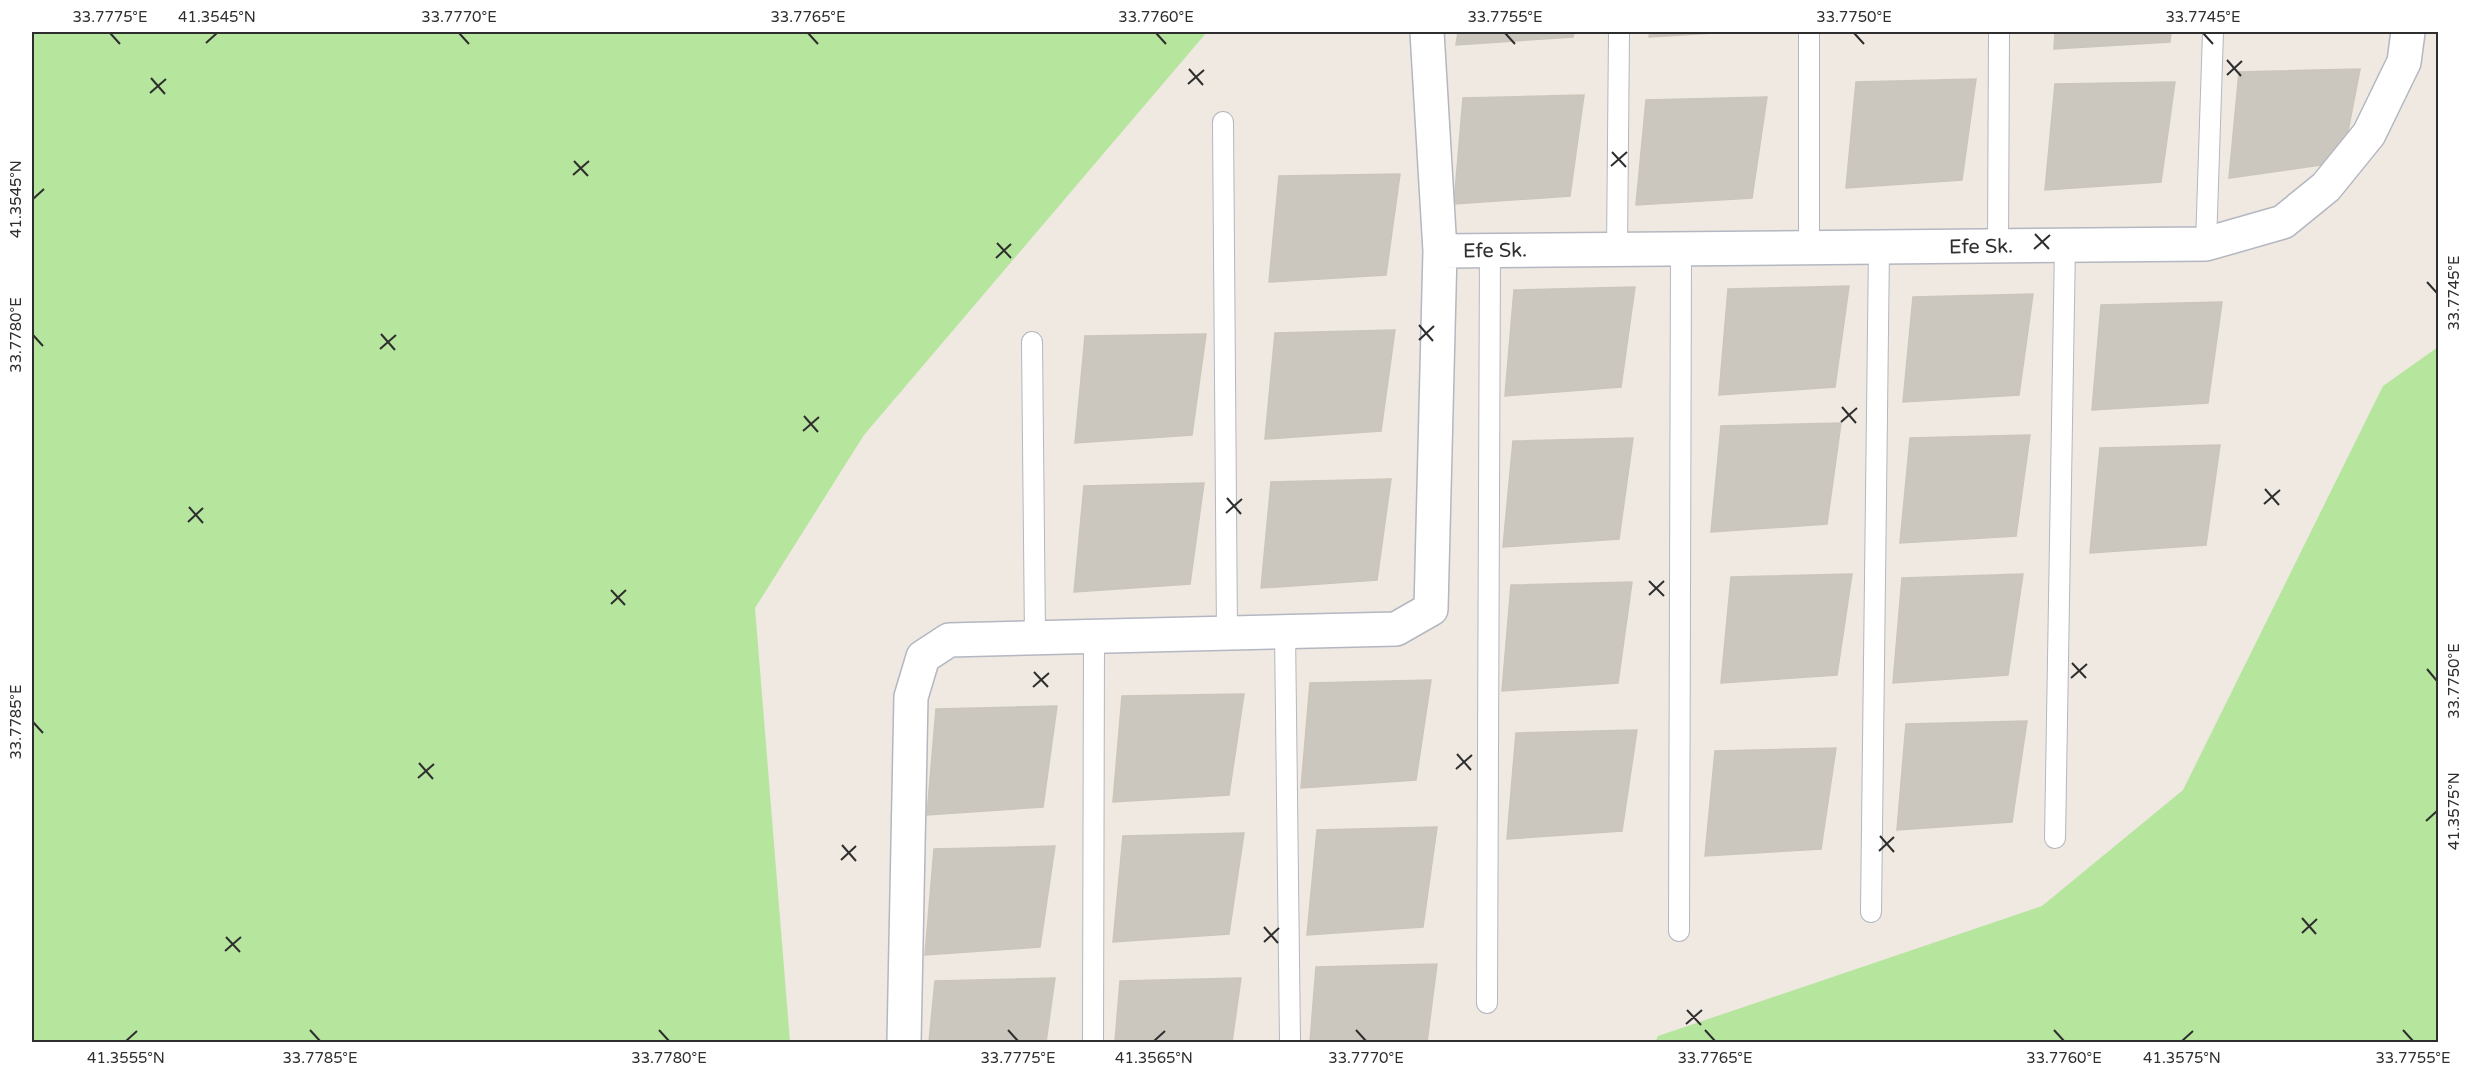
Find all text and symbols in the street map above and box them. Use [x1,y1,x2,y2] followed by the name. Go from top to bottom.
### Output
[72,8,148,26] text: 33.7775°E
[178,8,256,26] text: 41.3545°N
[421,8,497,26] text: 33.7770°E
[770,8,846,26] text: 33.7765°E
[1118,8,1194,26] text: 33.7760°E
[1467,8,1543,26] text: 33.7755°E
[1816,8,1892,26] text: 33.7750°E
[2165,8,2241,26] text: 33.7745°E
[7,160,25,238] text: 41.3545°N
[1949,234,2013,260] street label: Efe Sk.
[1463,238,1527,264] street label: Efe Sk.
[2445,255,2463,331] text: 33.7745°E
[7,297,25,373] text: 33.7780°E
[2445,643,2463,719] text: 33.7750°E
[7,684,25,760] text: 33.7785°E
[2445,772,2463,850] text: 41.3575°N
[87,1049,165,1067] text: 41.3555°N
[282,1049,358,1067] text: 33.7785°E
[631,1049,707,1067] text: 33.7780°E
[980,1049,1056,1067] text: 33.7775°E
[1115,1049,1193,1067] text: 41.3565°N
[1328,1049,1404,1067] text: 33.7770°E
[1677,1049,1753,1067] text: 33.7765°E
[2026,1049,2102,1067] text: 33.7760°E
[2143,1049,2221,1067] text: 41.3575°N
[2375,1049,2451,1067] text: 33.7755°E

